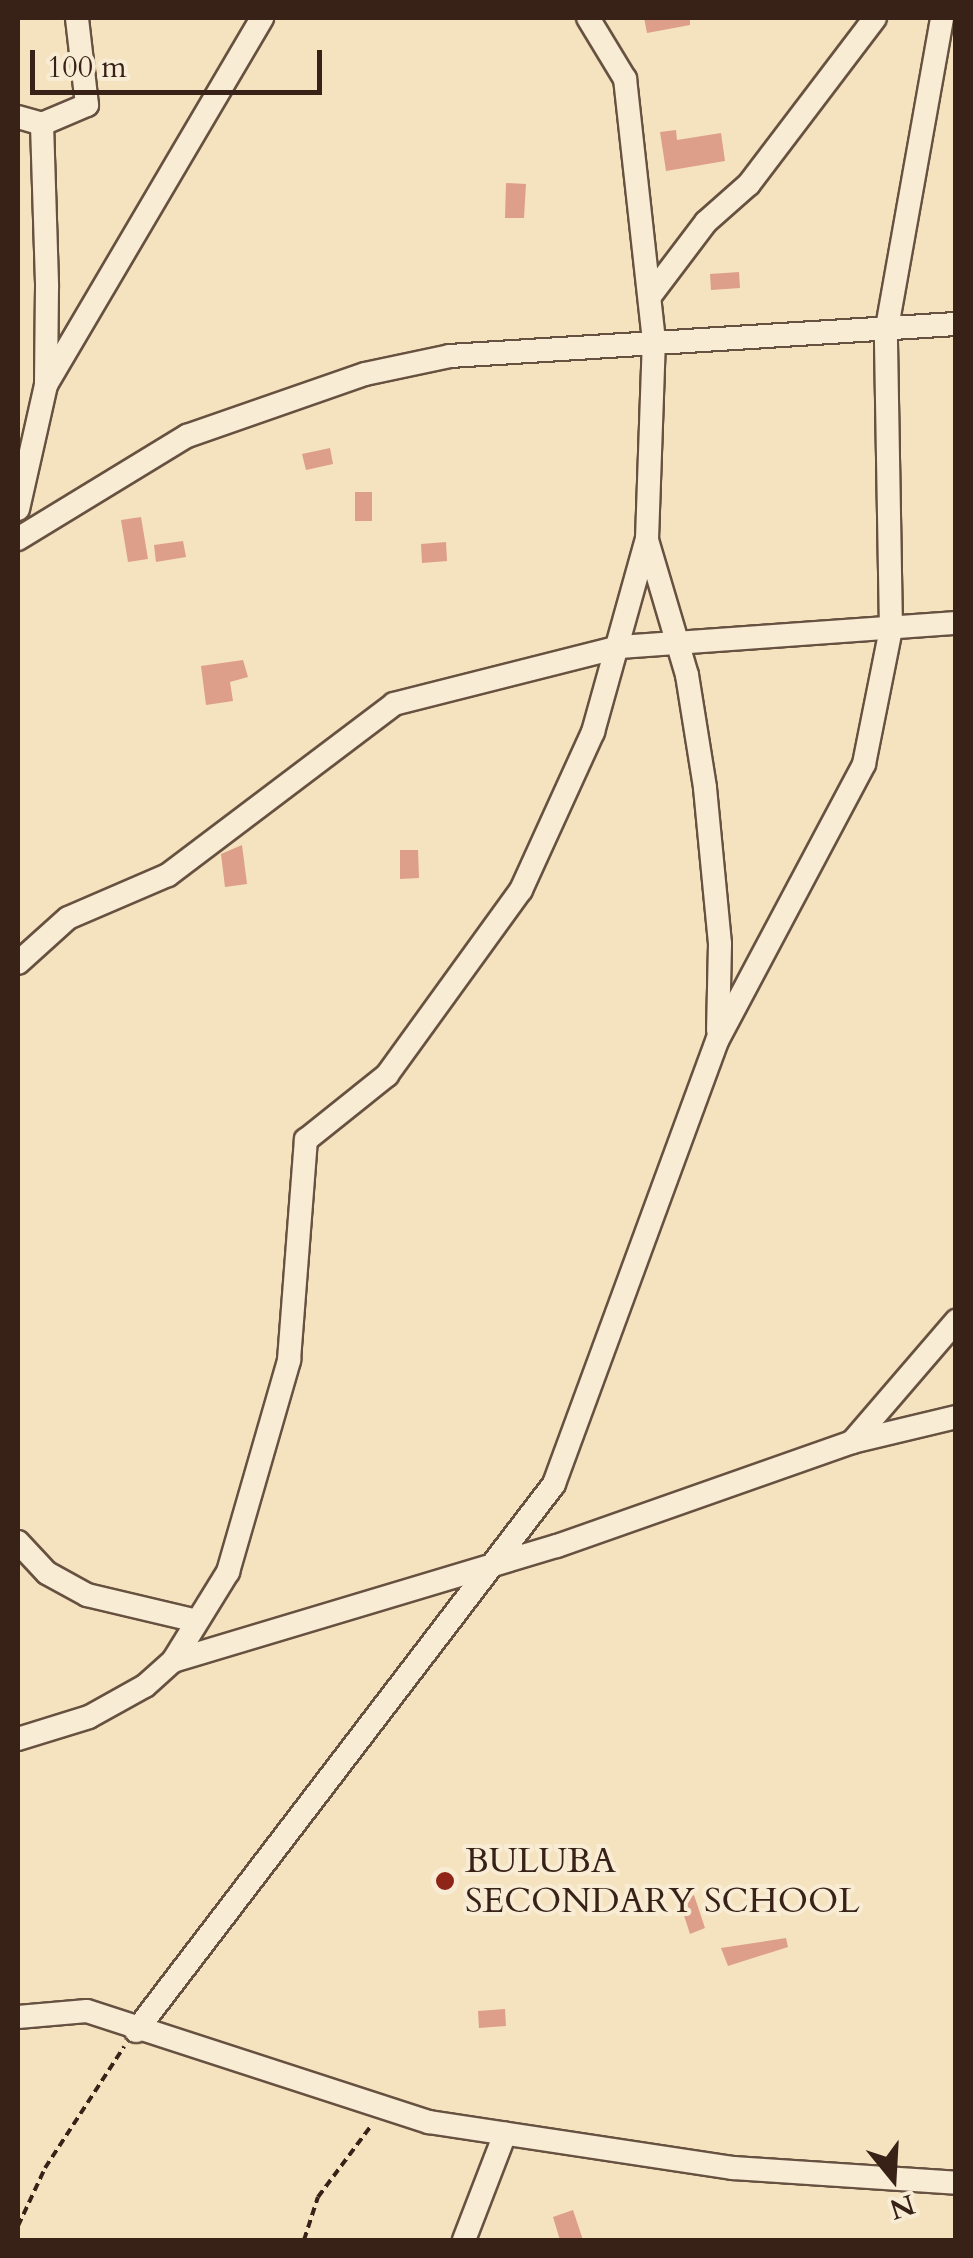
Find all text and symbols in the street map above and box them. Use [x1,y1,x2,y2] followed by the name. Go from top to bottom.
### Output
[35,30,328,92] scale bar
[47,47,127,88] text: 100 m
[465,1840,859,1922] place label: BULUBA SECONDARY SCHOOL
[434,1870,456,1892] marker: BULUBA SECONDARY SCHOOL
[843,2128,943,2228] north arrow
[885,2185,920,2228] text: N

